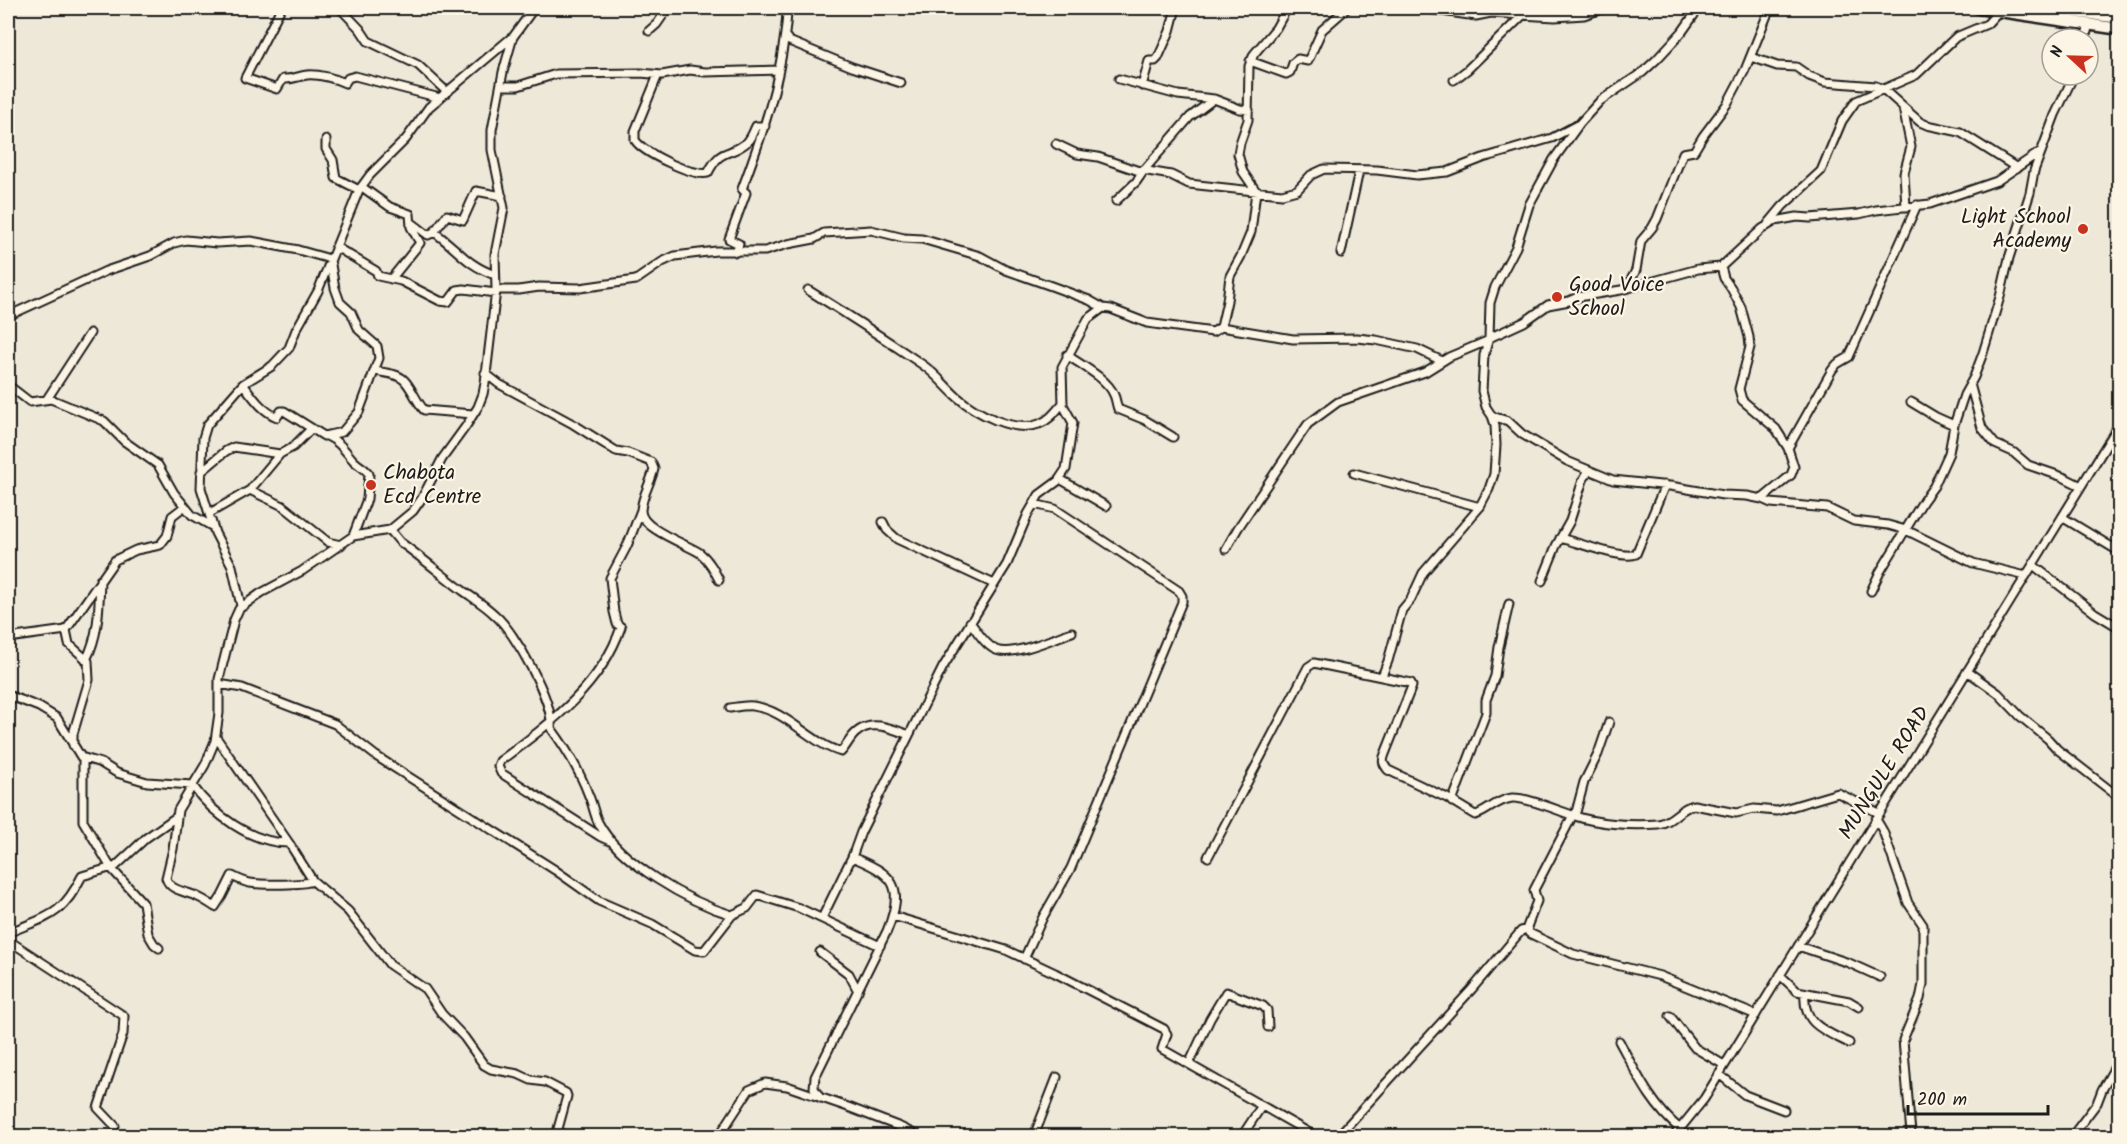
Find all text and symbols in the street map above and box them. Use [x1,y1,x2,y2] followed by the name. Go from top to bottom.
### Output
[2040,27,2100,87] north arrow
[2044,43,2071,61] text: N
[1961,201,2071,258] place label: Light School Academy
[2076,222,2090,236] marker: Light School Academy
[1569,269,1665,326] place label: Good Voice School
[1550,290,1564,304] marker: Good Voice School
[383,457,482,514] place label: Chabota Ecd Centre
[364,478,378,492] marker: Chabota Ecd Centre
[1831,700,1939,846] street label: MUNGULE ROAD
[1908,1078,2048,1116] scale bar
[1917,1086,1967,1115] text: 200 m

